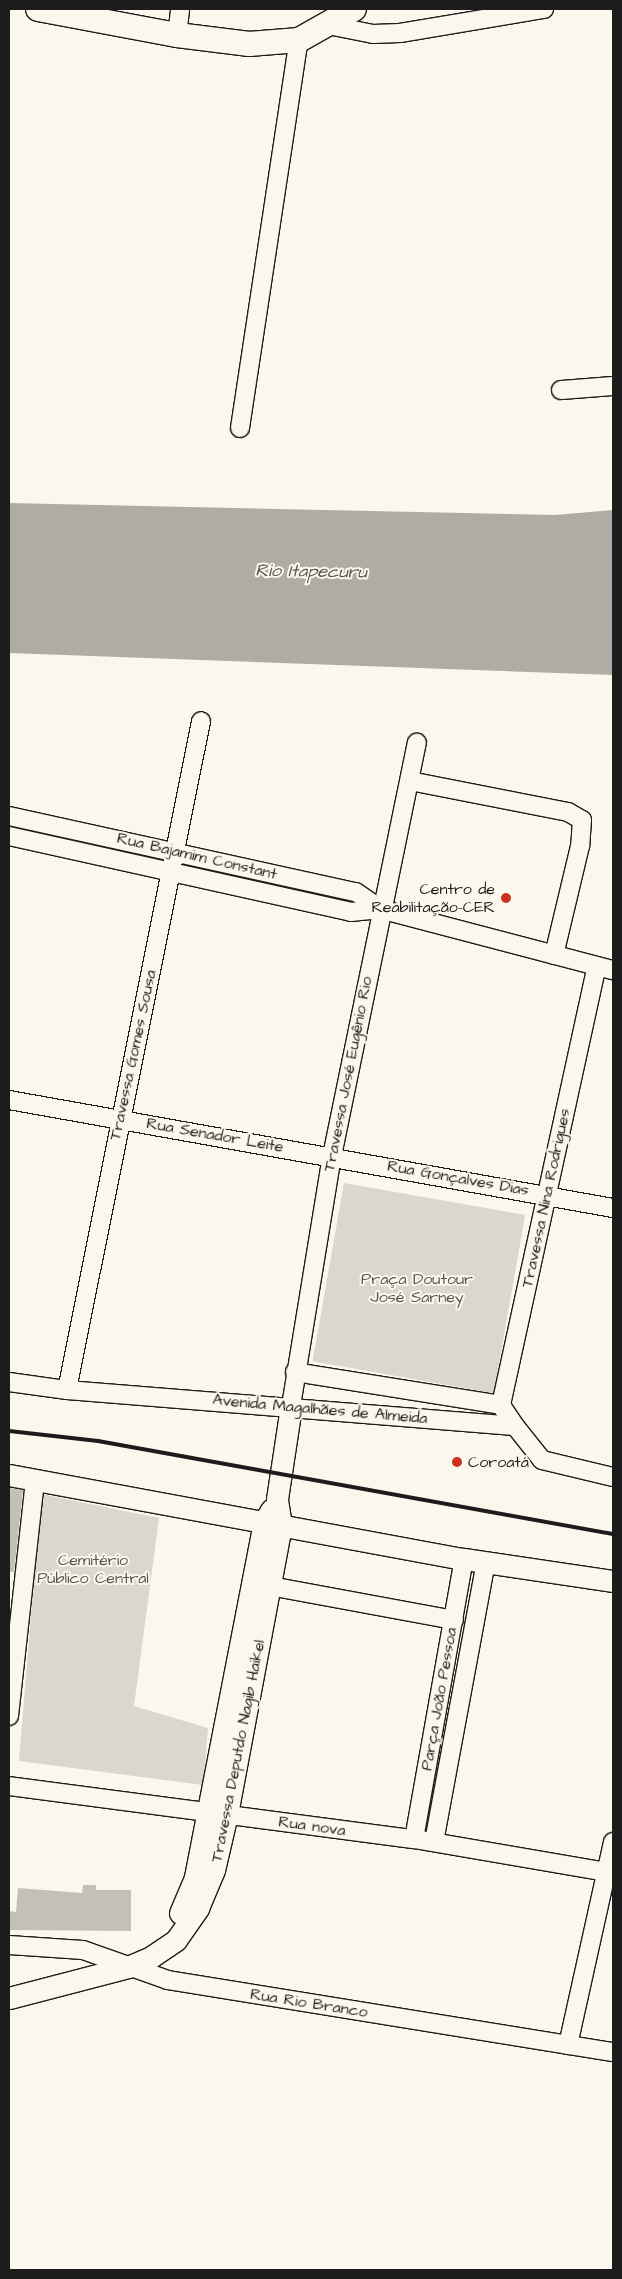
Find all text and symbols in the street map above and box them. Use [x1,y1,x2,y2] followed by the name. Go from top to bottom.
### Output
[255,560,367,584] water label: Rio Itapecuru
[115,828,279,884] street label: Rua Bajamim Constant
[371,879,495,917] place label: Centro de Reabilitação-CER
[499,891,513,905] marker: Centro de Reabilitação-CER
[106,968,160,1142] street label: Travessa Gomes Sousa
[320,975,376,1173] street label: Travessa José Eugênio Rio
[518,1107,574,1289] street label: Travessa Nina Rodrigues
[145,1113,285,1157] street label: Rua Senador Leite
[386,1156,530,1200] street label: Rua Gonçalves Dias
[361,1269,473,1307] park label: Praça Doutour José Sarney
[212,1390,428,1428] street label: Avenida Magalhães de Almeida
[468,1452,529,1472] place label: Coroatá
[450,1455,464,1469] marker: Coroatá
[37,1550,149,1588] park label: Cemitério Público Central
[417,1626,461,1772] street label: Parça João Pessoa
[207,1638,269,1864] street label: Travessa Deputdo Nagib Haikel
[277,1812,347,1840] street label: Rua nova
[249,1984,369,2022] street label: Rua Rio Branco

